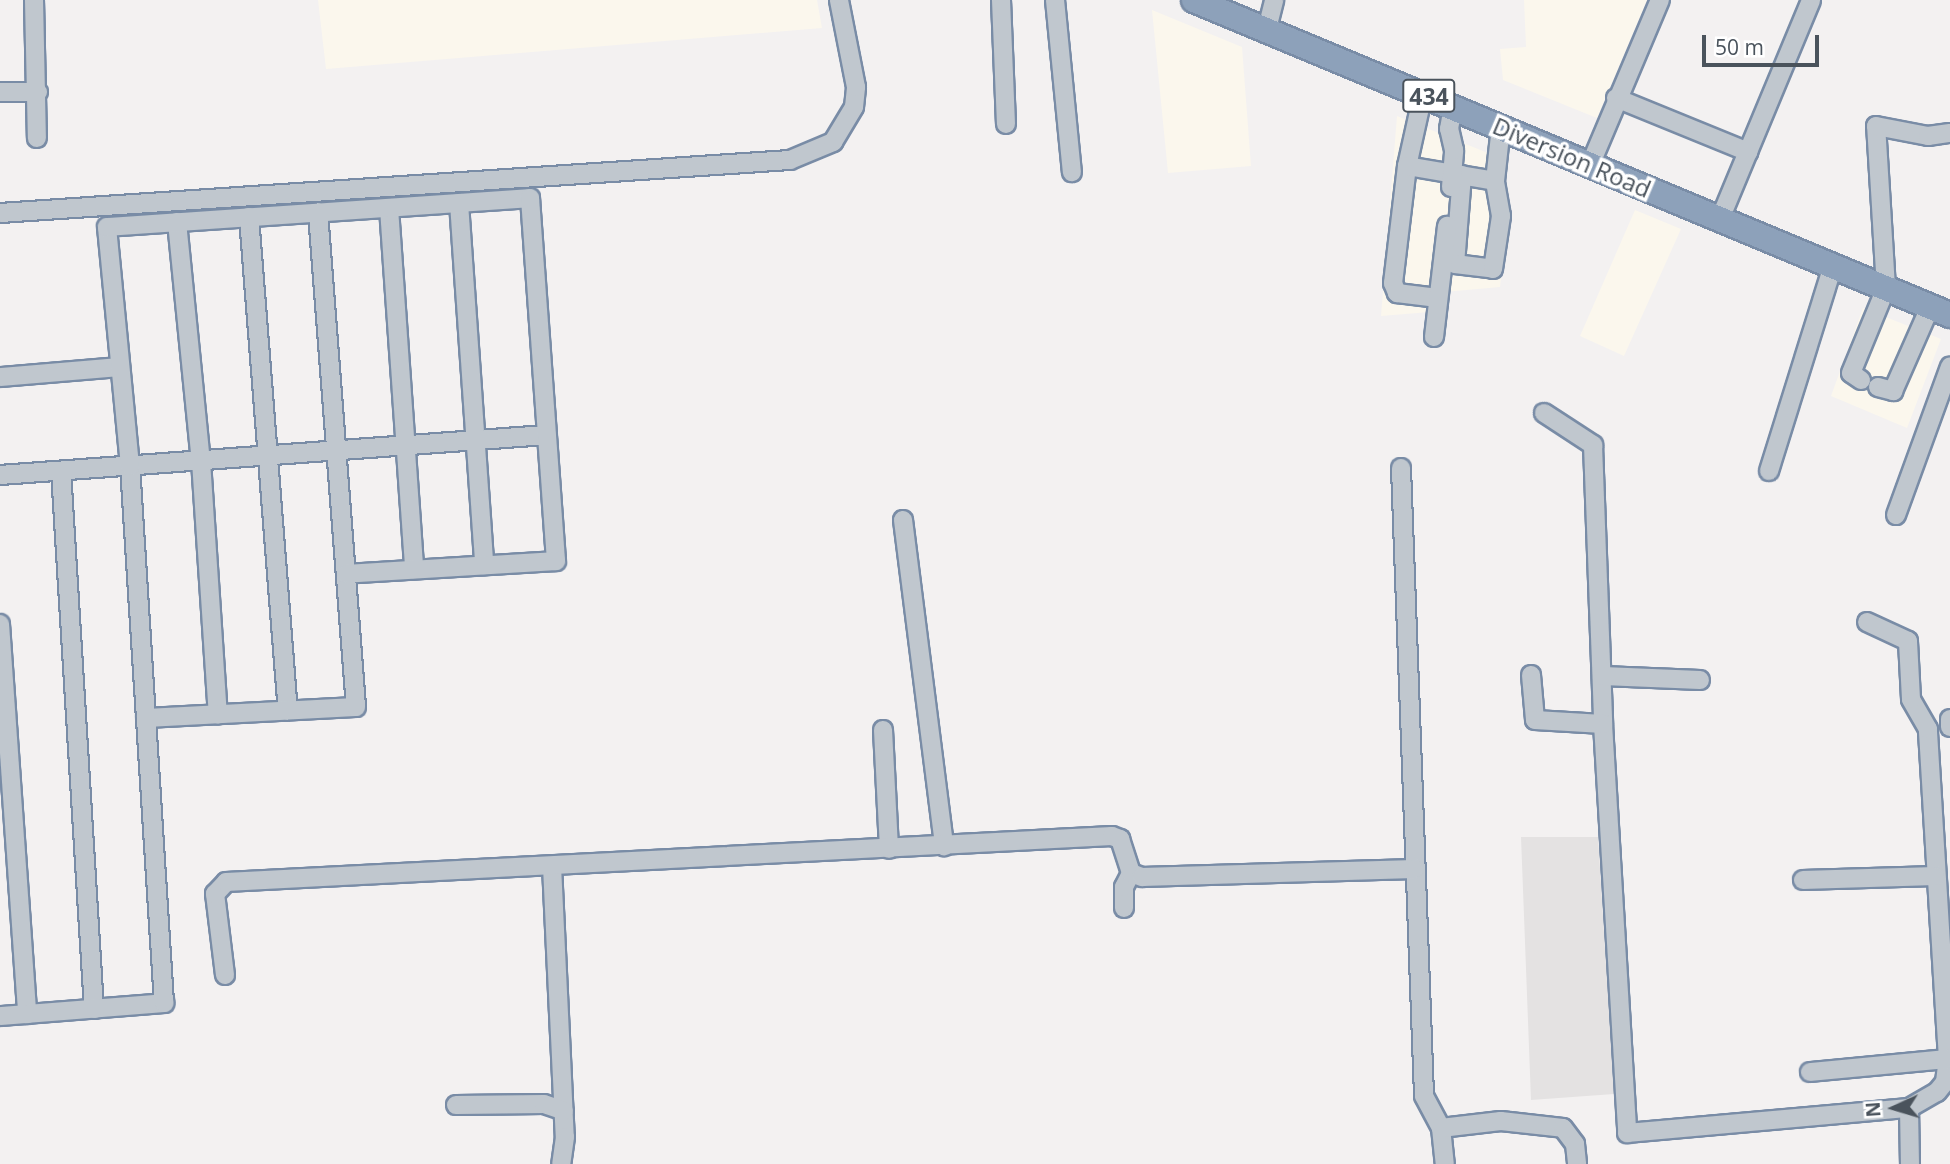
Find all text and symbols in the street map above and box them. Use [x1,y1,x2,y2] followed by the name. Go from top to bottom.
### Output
[1705,21,1822,65] scale bar
[1715,33,1764,61] text: 50 m
[1401,76,1457,116] road number: 434
[1489,111,1655,203] street label: Diversion Road
[1859,1073,1929,1143] north arrow
[1860,1101,1887,1118] text: N

